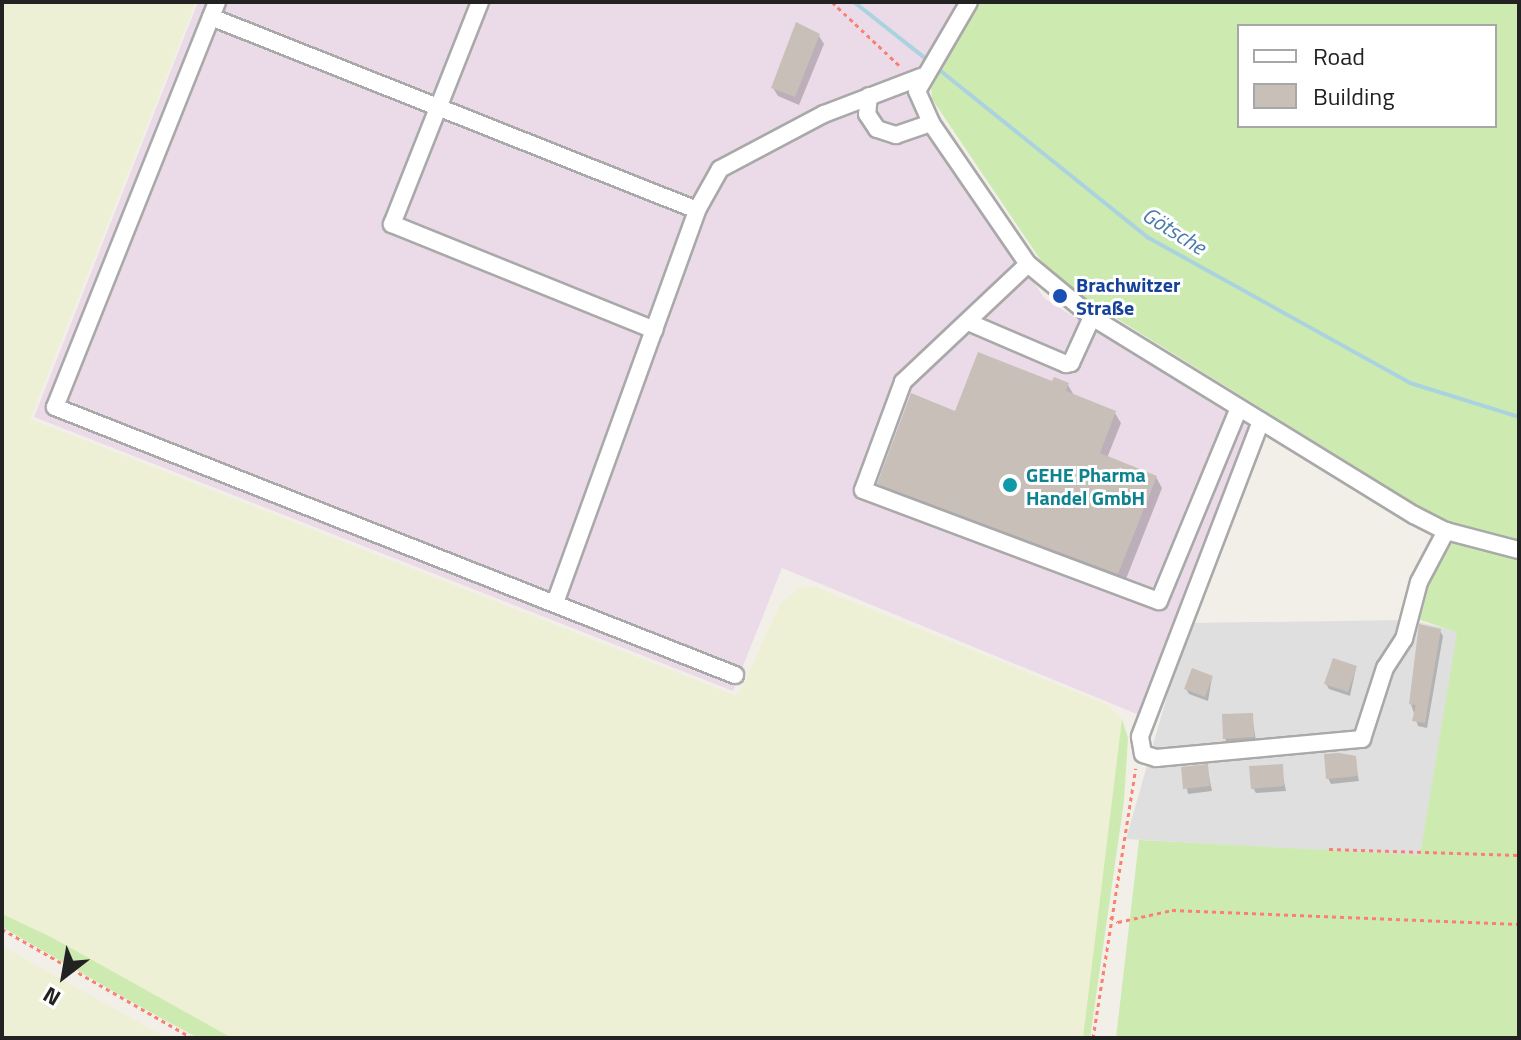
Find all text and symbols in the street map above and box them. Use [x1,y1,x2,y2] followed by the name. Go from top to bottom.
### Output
[1237,24,1497,128] legend
[1313,38,1365,74] text: Road
[1313,78,1395,114] text: Building
[1137,201,1211,261] water label: Götsche
[1076,272,1180,319] place label: Brachwitzer Straße
[1051,287,1069,305] marker: Brachwitzer Straße
[1026,462,1146,509] place label: GEHE Pharma Handel GmbH
[1001,476,1019,494] marker: GEHE Pharma Handel GmbH
[24,936,104,1016] north arrow
[36,978,67,1015] text: N

